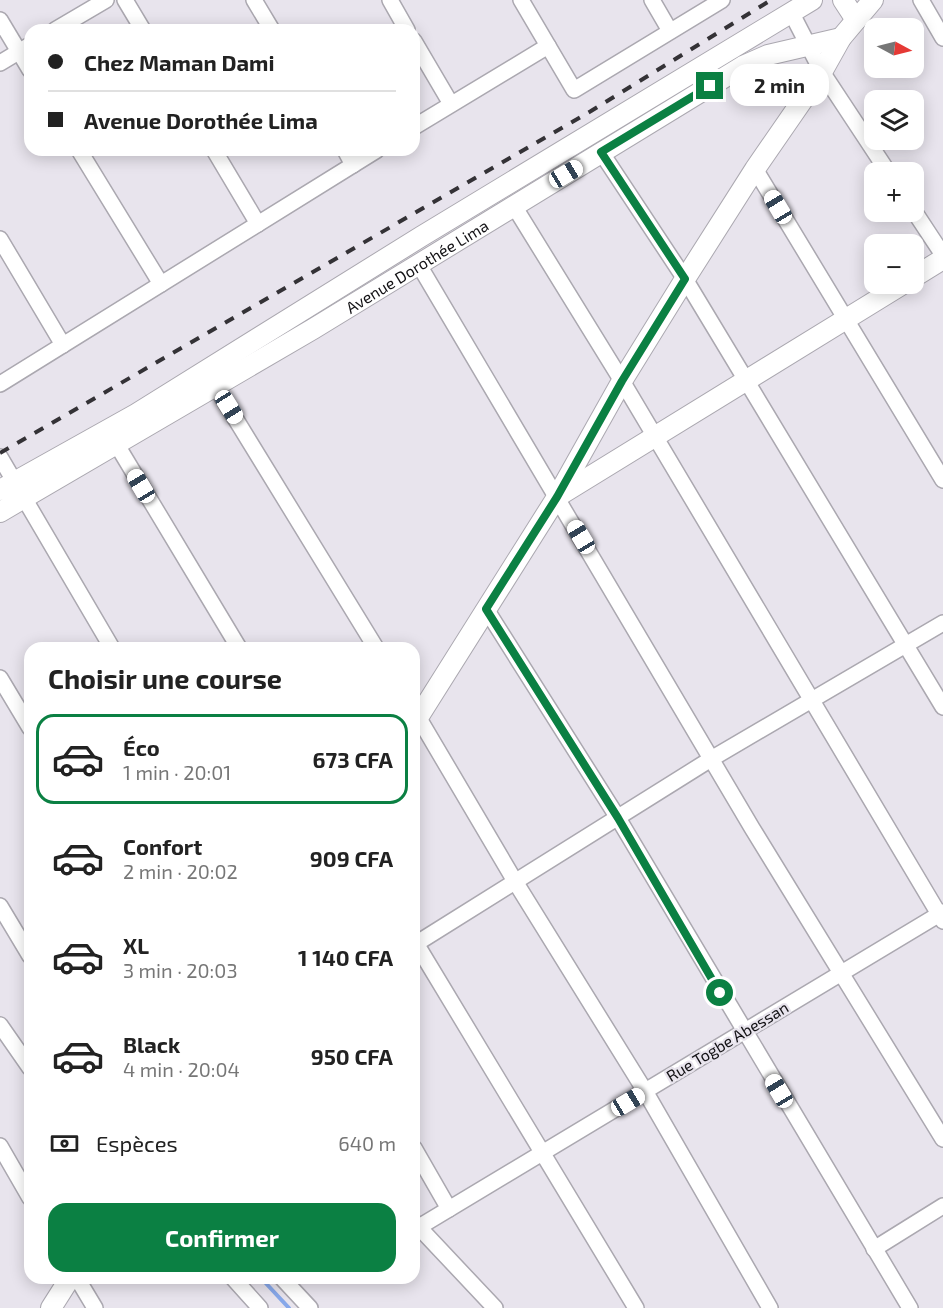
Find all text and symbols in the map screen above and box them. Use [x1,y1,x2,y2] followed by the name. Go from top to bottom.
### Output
[864,18,924,78] north arrow
[864,18,924,294] map controls
[84,49,274,75] text: Chez Maman Dami
[731,65,830,107] callout: 2 min
[696,72,723,99] route end
[754,73,805,97] text: 2 min
[864,90,924,150] button: layers
[84,107,318,133] text: Avenue Dorothée Lima
[546,157,586,191] car
[864,162,924,222] button: +
[761,187,795,227] car
[342,215,491,316] street label: Avenue Dorothée Lima
[864,234,924,294] button: −
[212,387,246,427] car
[124,466,158,506] car
[564,517,598,557] car
[48,662,282,694] text: Choisir une course
[51,732,105,786] icon: car
[123,734,160,760] text: Éco
[313,746,393,772] text: 673 CFA
[123,760,231,784] text: 1 min · 20:01
[51,831,105,885] icon: car
[123,833,202,859] text: Confort
[310,845,393,871] text: 909 CFA
[123,859,238,883] text: 2 min · 20:02
[51,930,105,984] icon: car
[123,932,149,958] text: XL
[298,944,393,970] text: 1 140 CFA
[123,958,238,982] text: 3 min · 20:03
[706,979,733,1006] route start
[662,997,792,1085] street label: Rue Togbe Abessan
[51,1029,105,1083] icon: car
[123,1031,180,1057] text: Black
[311,1043,393,1069] text: 950 CFA
[123,1057,240,1081] text: 4 min · 20:04
[762,1071,796,1111] car
[608,1085,648,1119] car
[48,1127,81,1160] icon: cash
[96,1130,178,1156] text: Espèces
[338,1131,396,1155] text: 640 m
[48,1203,396,1272] button: Confirmer

